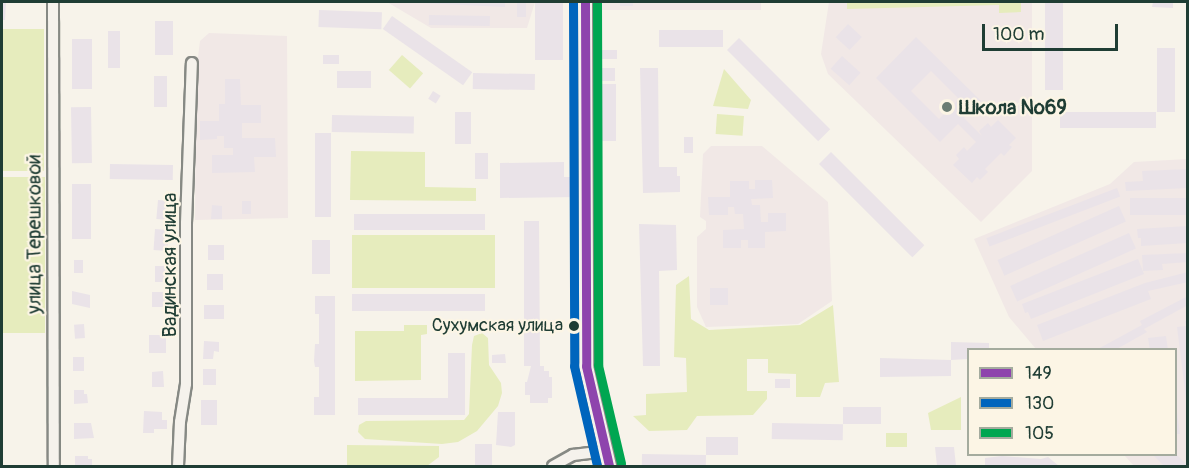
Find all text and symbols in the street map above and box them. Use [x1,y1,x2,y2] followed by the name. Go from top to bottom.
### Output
[985,12,1122,50] scale bar
[993,23,1045,46] text: 100 m
[959,95,1067,119] place label: Школа №69
[940,100,954,114] marker: Школа №69
[22,154,46,314] street label: улица Терешковой
[157,193,181,337] street label: Вадинская улица
[432,315,563,337] place label: Сухумская улица
[568,320,580,332] marker: Сухумская улица
[967,348,1177,456] legend
[1025,362,1052,385] text: 149
[1025,392,1054,415] text: 130
[1025,422,1054,445] text: 105

